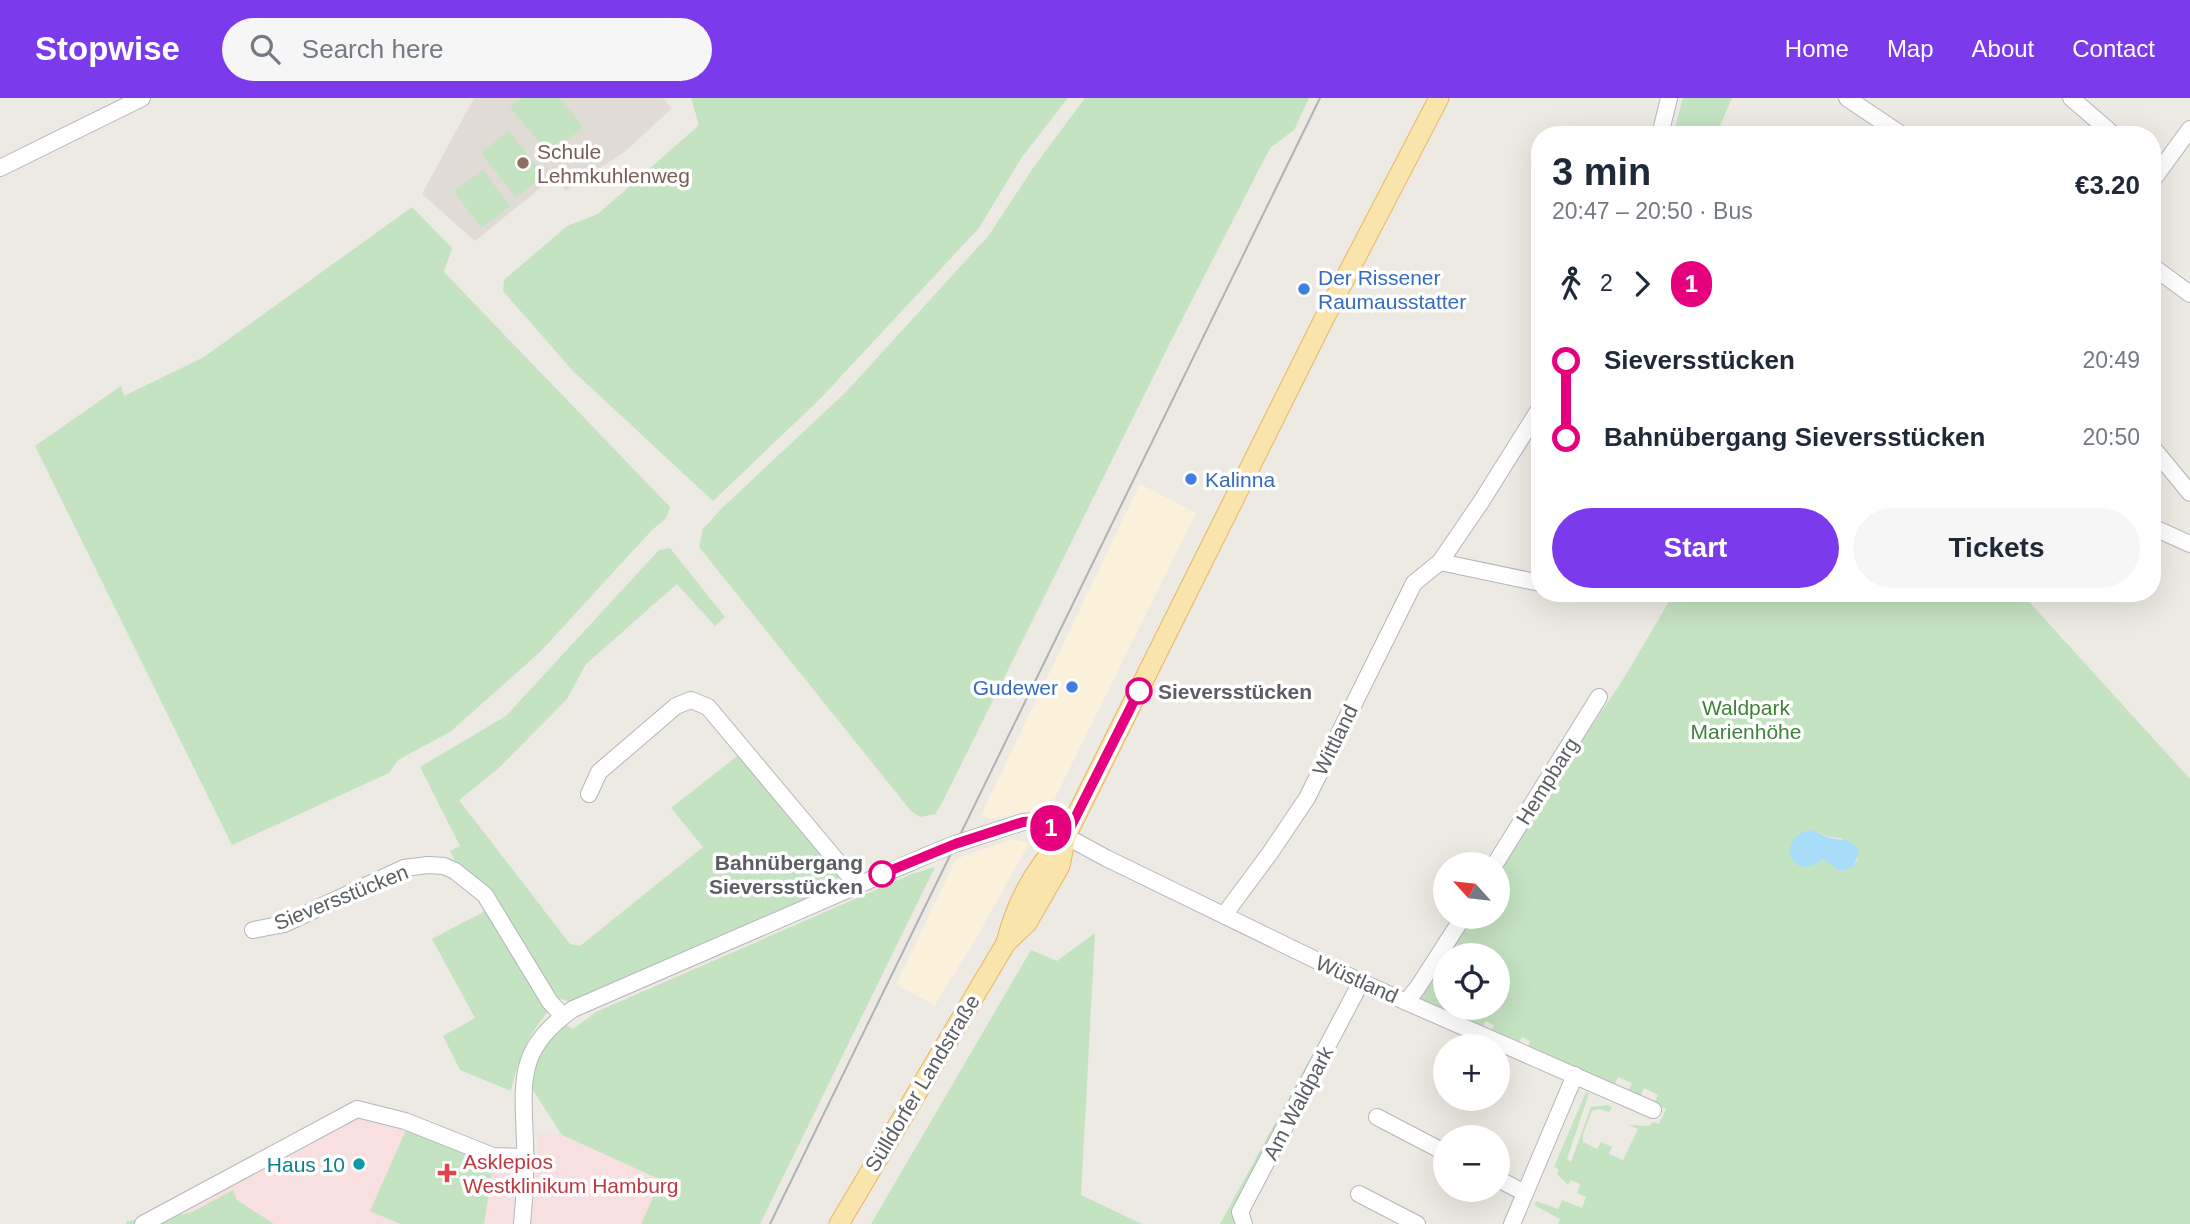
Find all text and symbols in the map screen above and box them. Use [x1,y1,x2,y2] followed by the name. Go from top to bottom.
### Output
[222,18,712,81] search box
[35,30,180,67] text: Stopwise
[246,30,284,68] icon: search
[302,34,444,64] text: Search here
[1785,35,1849,62] text: Home
[1887,35,1934,62] text: Map
[1972,35,2034,62] text: About
[2072,35,2155,62] text: Contact
[537,140,690,187] place label: Schule Lehmkuhlenweg
[1552,151,1651,193] text: 3 min
[515,155,531,171] marker: Schule Lehmkuhlenweg
[2075,170,2140,200] text: €3.20
[1552,198,1753,224] text: 20:47 – 20:50 · Bus
[1552,265,1590,303] icon: walk
[1623,265,1661,303] icon: forward
[1318,266,1466,313] place label: Der Rissener Raumausstatter
[1600,270,1613,296] text: 2
[1685,270,1698,297] text: 1
[1296,281,1312,297] marker: Der Rissener Raumausstatter
[1604,345,1795,375] text: Sieversstücken
[2082,347,2140,373] text: 20:49
[1604,422,1985,452] text: Bahnübergang Sieversstücken
[2082,424,2140,450] text: 20:50
[1205,468,1275,491] place label: Kalinna
[1183,471,1199,487] marker: Kalinna
[1552,508,1839,588] button: Start
[1853,508,2140,588] button: Tickets
[973,676,1058,699] place label: Gudewer
[1126,678,1152,704] marker: Sieversstücken
[1064,679,1080,695] marker: Gudewer
[1158,680,1312,703] place label: Sieversstücken
[1691,696,1801,743] park label: Waldpark Marienhöhe
[1308,701,1362,779] street label: Wittland
[1511,733,1583,829] street label: Hempbarg
[1028,805,1074,851] line badge: 1
[1044,814,1058,841] text: 1
[709,851,863,898] place label: Bahnübergang Sieversstücken
[1433,852,1510,929] north arrow
[1433,852,1510,1202] map controls
[271,860,411,934] street label: Sieversstücken
[869,861,895,887] marker: Bahnübergang Sieversstücken
[1433,943,1510,1020] button: locate
[1312,951,1402,1007] street label: Wüstland
[860,991,984,1175] street label: Sülldorfer Landstraße
[1433,1034,1510,1111] button: +
[1258,1042,1338,1164] street label: Am Waldpark
[1433,1125,1510,1202] button: −
[463,1150,679,1197] place label: Asklepios Westklinikum Hamburg
[267,1153,345,1176] place label: Haus 10
[351,1156,367,1172] marker: Haus 10
[437,1163,457,1183] marker: Asklepios Westklinikum Hamburg

